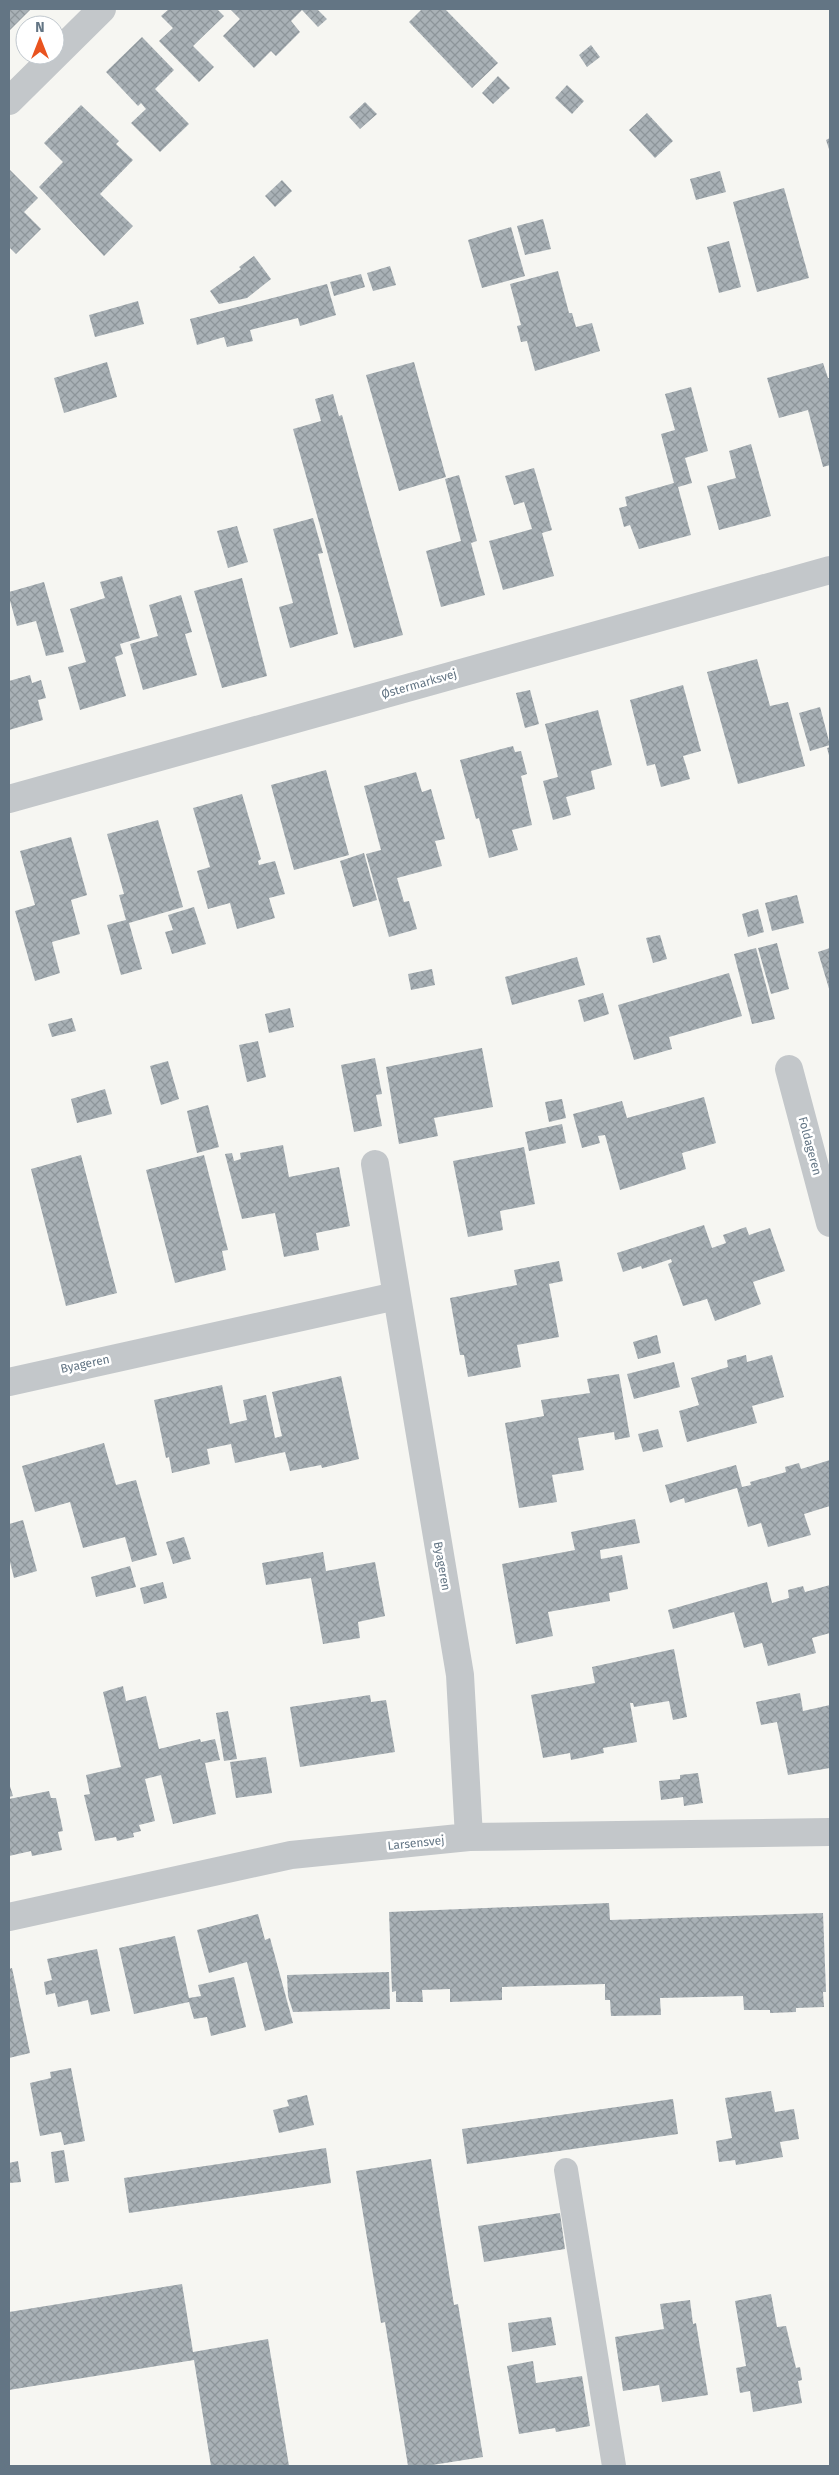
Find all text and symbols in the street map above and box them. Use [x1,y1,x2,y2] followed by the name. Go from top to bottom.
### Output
[15,15,65,65] north arrow
[35,19,45,36] text: N
[380,667,458,701] street label: Østermarksvej
[795,1115,825,1177] street label: Foldageren
[59,1352,111,1376] street label: Byageren
[431,1540,453,1592] street label: Byageren
[387,1833,445,1853] street label: Larsensvej

